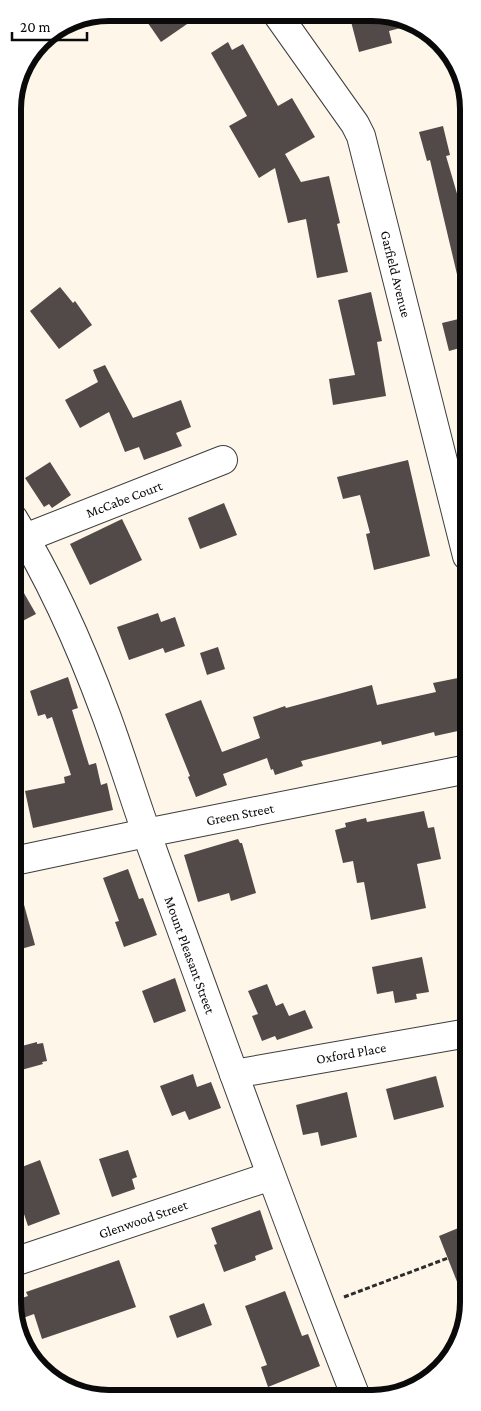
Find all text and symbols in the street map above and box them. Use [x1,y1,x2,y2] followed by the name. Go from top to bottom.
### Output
[12,10,88,42] scale bar
[20,19,51,35] text: 20 m
[377,229,415,319] street label: Garfield Avenue
[84,477,165,521] street label: McCabe Court
[205,800,276,828] street label: Green Street
[161,894,219,1016] street label: Mount Pleasant Street
[315,1039,387,1067] street label: Oxford Place
[96,1196,190,1242] street label: Glenwood Street

